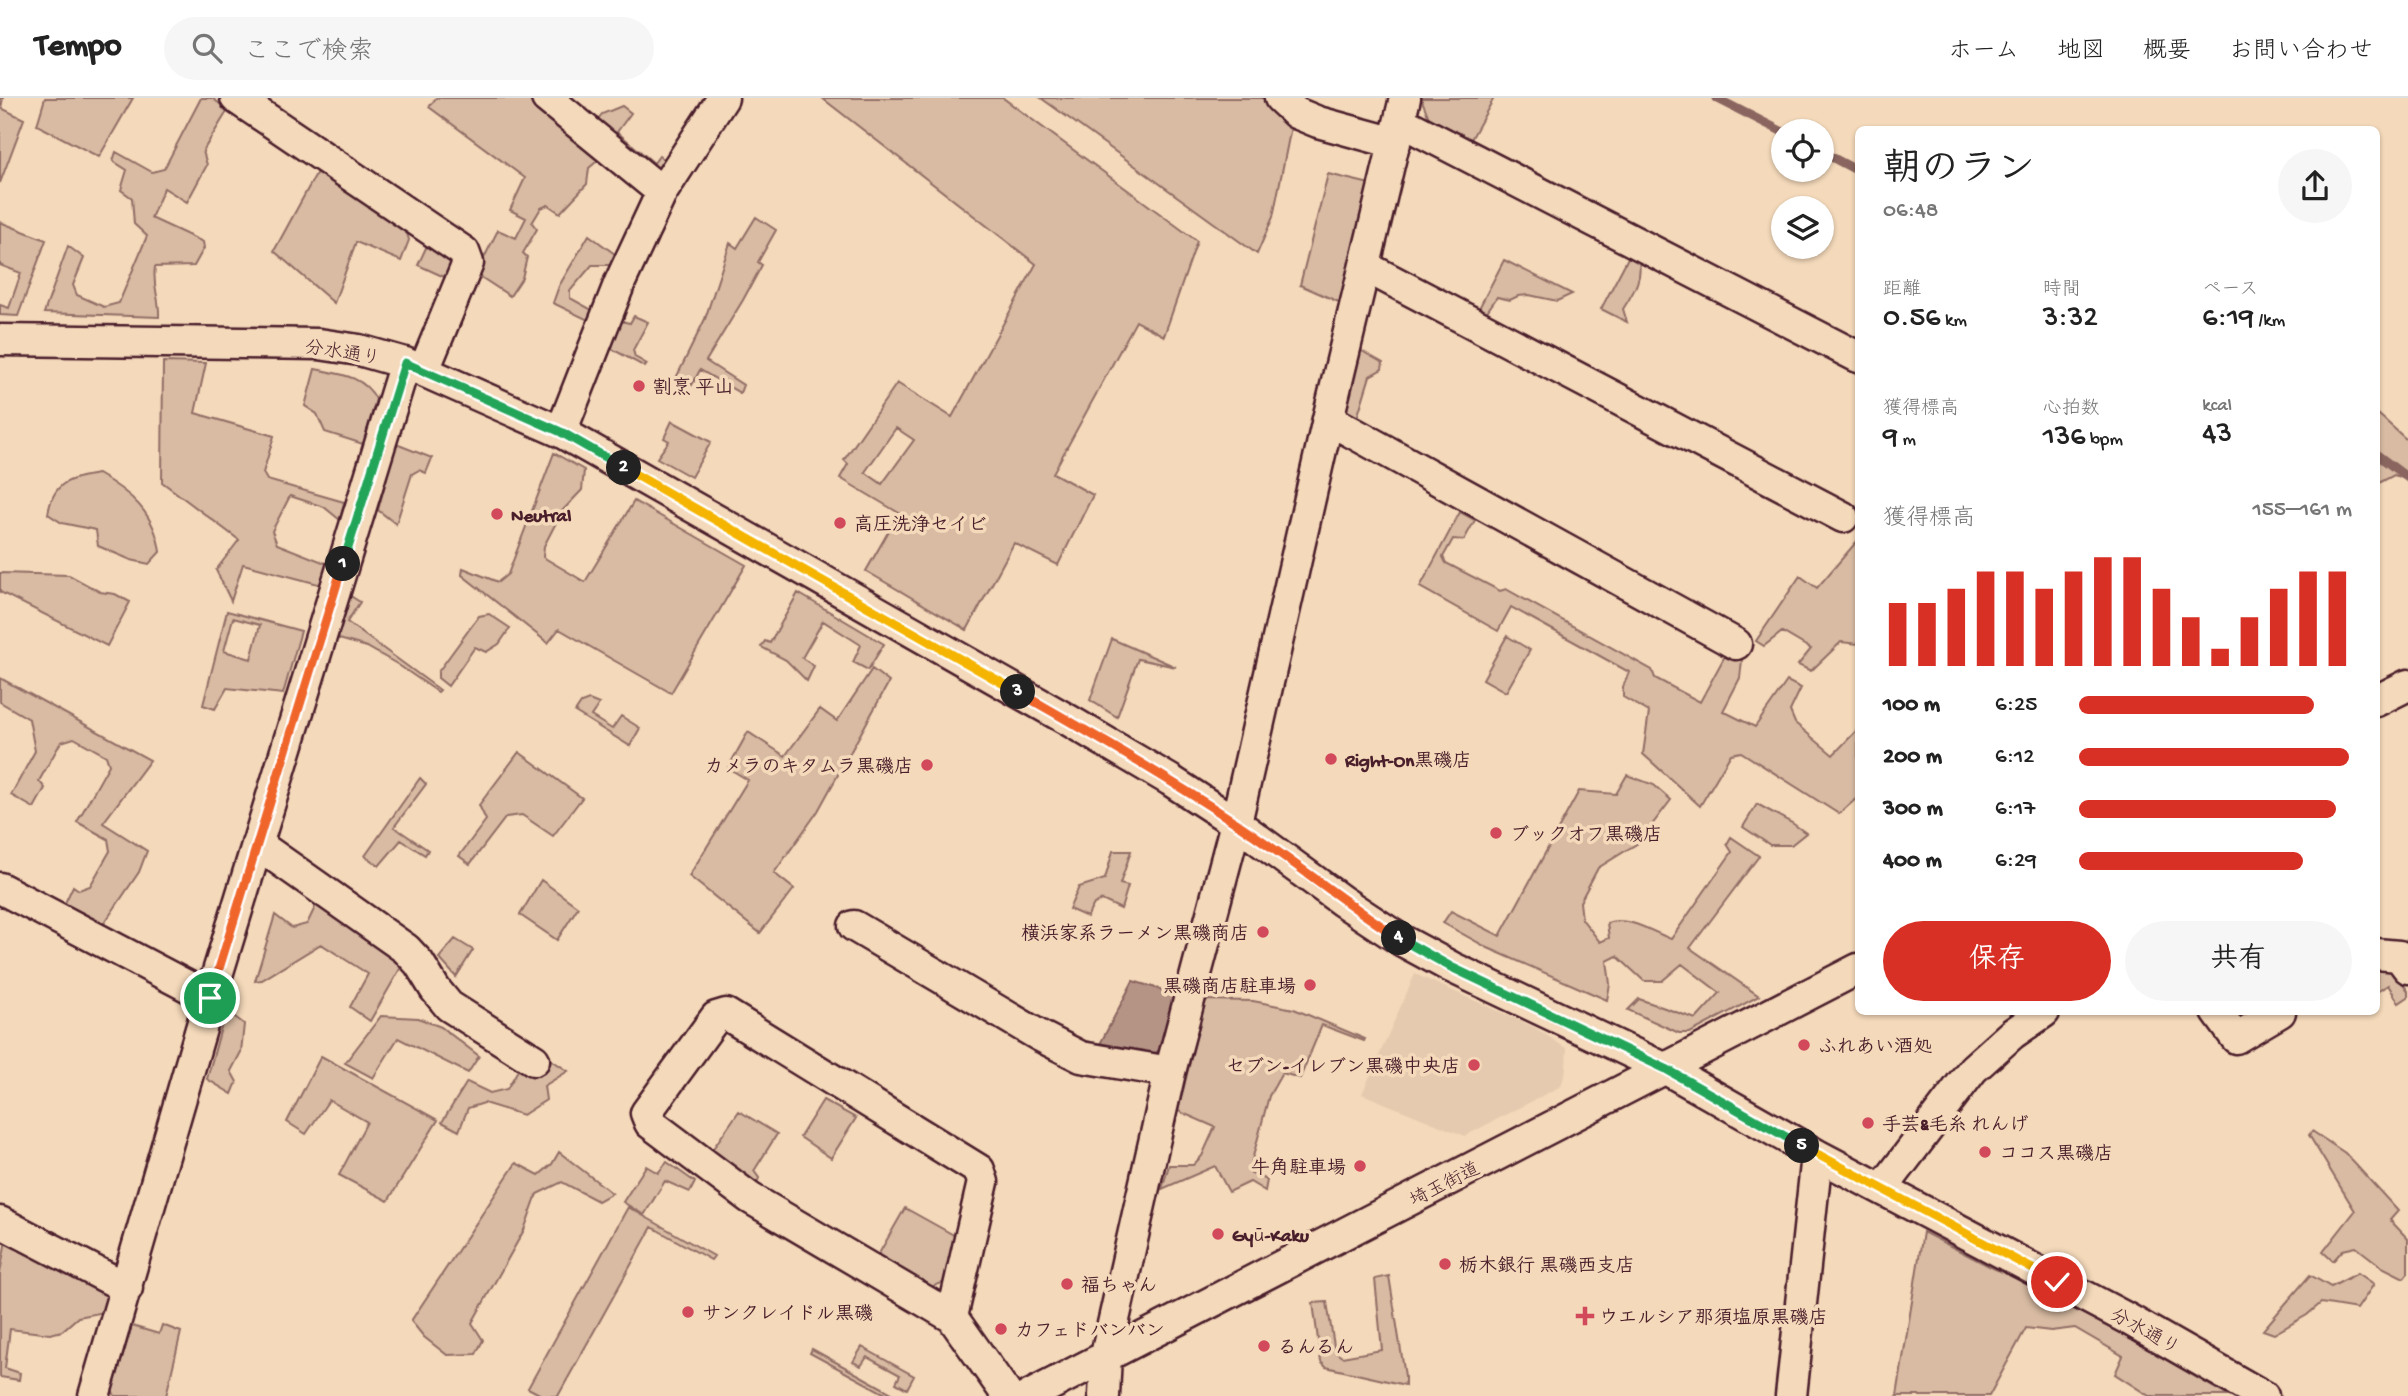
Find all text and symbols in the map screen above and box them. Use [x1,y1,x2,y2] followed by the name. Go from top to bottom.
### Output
[164,17,654,80] search box
[35,29,122,67] text: Tempo
[188,29,226,67] icon: search
[244,38,374,69] text: ここで検索
[1948,38,2019,67] text: ホーム
[2057,38,2105,67] text: 地図
[2143,38,2191,67] text: 概要
[2229,38,2373,67] text: お問い合わせ
[1771,119,1834,259] map controls
[1771,119,1834,182] button: locate
[2278,149,2352,223] button: share
[1883,150,2035,194] text: 朝のラン
[1771,196,1834,259] button: layers
[1883,198,1938,225] text: 06:48
[1883,279,1921,302] text: 距離
[2043,279,2081,302] text: 時間
[2202,279,2258,302] text: ペース
[1883,302,1940,337] text: 0.56
[2043,302,2098,337] text: 3:32
[2202,302,2254,337] text: 6:19
[1940,310,1967,333] text: km
[2254,310,2285,333] text: /km
[303,337,382,372] street label: 分水通り
[653,377,734,401] place label: 割烹 平山
[631,378,647,394] marker: 割烹 平山
[2202,395,2232,418] text: kcal
[1883,398,1959,421] text: 獲得標高
[2043,398,2100,421] text: 心拍数
[2202,418,2232,453] text: 43
[1883,421,1898,456] text: 9
[2043,421,2086,456] text: 136
[1898,429,1916,452] text: m
[2086,429,2123,452] text: bpm
[606,450,642,486] pin: 2
[619,456,628,479] text: 2
[2252,497,2352,524] text: 155–161 m
[489,506,505,522] marker: Neutral
[511,506,571,529] place label: Neutral
[1883,506,1975,533] text: 獲得標高
[854,514,987,538] place label: 高圧洗浄セイビ
[832,515,848,531] marker: 高圧洗浄セイビ
[326,546,360,582] pin: 1
[339,552,346,575] text: 1
[1000,674,1036,710] pin: 3
[1013,680,1022,703] text: 3
[1883,692,1940,719] text: 100 m
[1995,692,2037,719] text: 6:25
[1883,744,1942,771] text: 200 m
[1995,744,2034,771] text: 6:12
[1344,750,1471,774] place label: Right-On黒磯店
[1323,751,1339,767] marker: Right-On黒磯店
[704,756,913,780] place label: カメラのキタムラ黒磯店
[919,757,935,773] marker: カメラのキタムラ黒磯店
[1883,796,1943,823] text: 300 m
[1995,796,2035,823] text: 6:17
[1510,824,1662,848] place label: ブックオフ黒磯店
[1488,825,1504,841] marker: ブックオフ黒磯店
[1883,848,1942,875] text: 400 m
[1995,848,2037,875] text: 6:29
[1382,920,1416,956] pin: 4
[1883,921,2111,1001] button: 保存
[2125,921,2352,1001] button: 共有
[1021,923,1249,947] place label: 横浜家系ラーメン黒磯商店
[1255,924,1271,940] marker: 横浜家系ラーメン黒磯商店
[1394,926,1403,949] text: 4
[180,968,240,1028] pin
[1163,976,1296,1000] place label: 黒磯商店駐車場
[1302,977,1318,993] marker: 黒磯商店駐車場
[191,979,229,1017] icon: arrive
[1796,1037,1812,1053] marker: ふれあい酒処
[1818,1037,1932,1060] place label: ふれあい酒処
[1226,1056,1460,1080] place label: セブン-イレブン黒磯中央店
[1466,1057,1482,1073] marker: セブン-イレブン黒磯中央店
[1882,1114,2028,1138] place label: 手芸&毛糸 れんげ
[1860,1115,1876,1131] marker: 手芸&毛糸 れんげ
[1784,1128,1820,1164] pin: 5
[1797,1134,1807,1157] text: 5
[1999,1143,2113,1167] place label: ココス黒磯店
[1977,1144,1993,1160] marker: ココス黒磯店
[1251,1156,1346,1181] place label: 牛角駐車場
[1352,1158,1368,1174] marker: 牛角駐車場
[1406,1158,1485,1214] street label: 埼玉街道
[1210,1226,1226,1242] marker: Gyū-Kaku
[1232,1226,1309,1249] place label: Gyū-Kaku
[2027,1252,2087,1312] pin
[1459,1255,1635,1279] place label: 栃木銀行 黒磯西支店
[1437,1256,1453,1272] marker: 栃木銀行 黒磯西支店
[2038,1263,2076,1301] icon: check
[1081,1275,1157,1299] place label: 福ちゃん
[1059,1276,1075,1292] marker: 福ちゃん
[702,1303,873,1327] place label: サンクレイドル黒磯
[680,1304,696,1320] marker: サンクレイドル黒磯
[2105,1305,2183,1362] street label: 分水通り
[1599,1307,1827,1331] place label: ウエルシア那須塩原黒磯店
[1577,1308,1593,1324] marker: ウエルシア那須塩原黒磯店
[993,1321,1009,1337] marker: カフェドバンバン
[1015,1321,1165,1344] place label: カフェドバンバン
[1256,1338,1272,1354] marker: るんるん
[1278,1338,1354,1361] place label: るんるん

